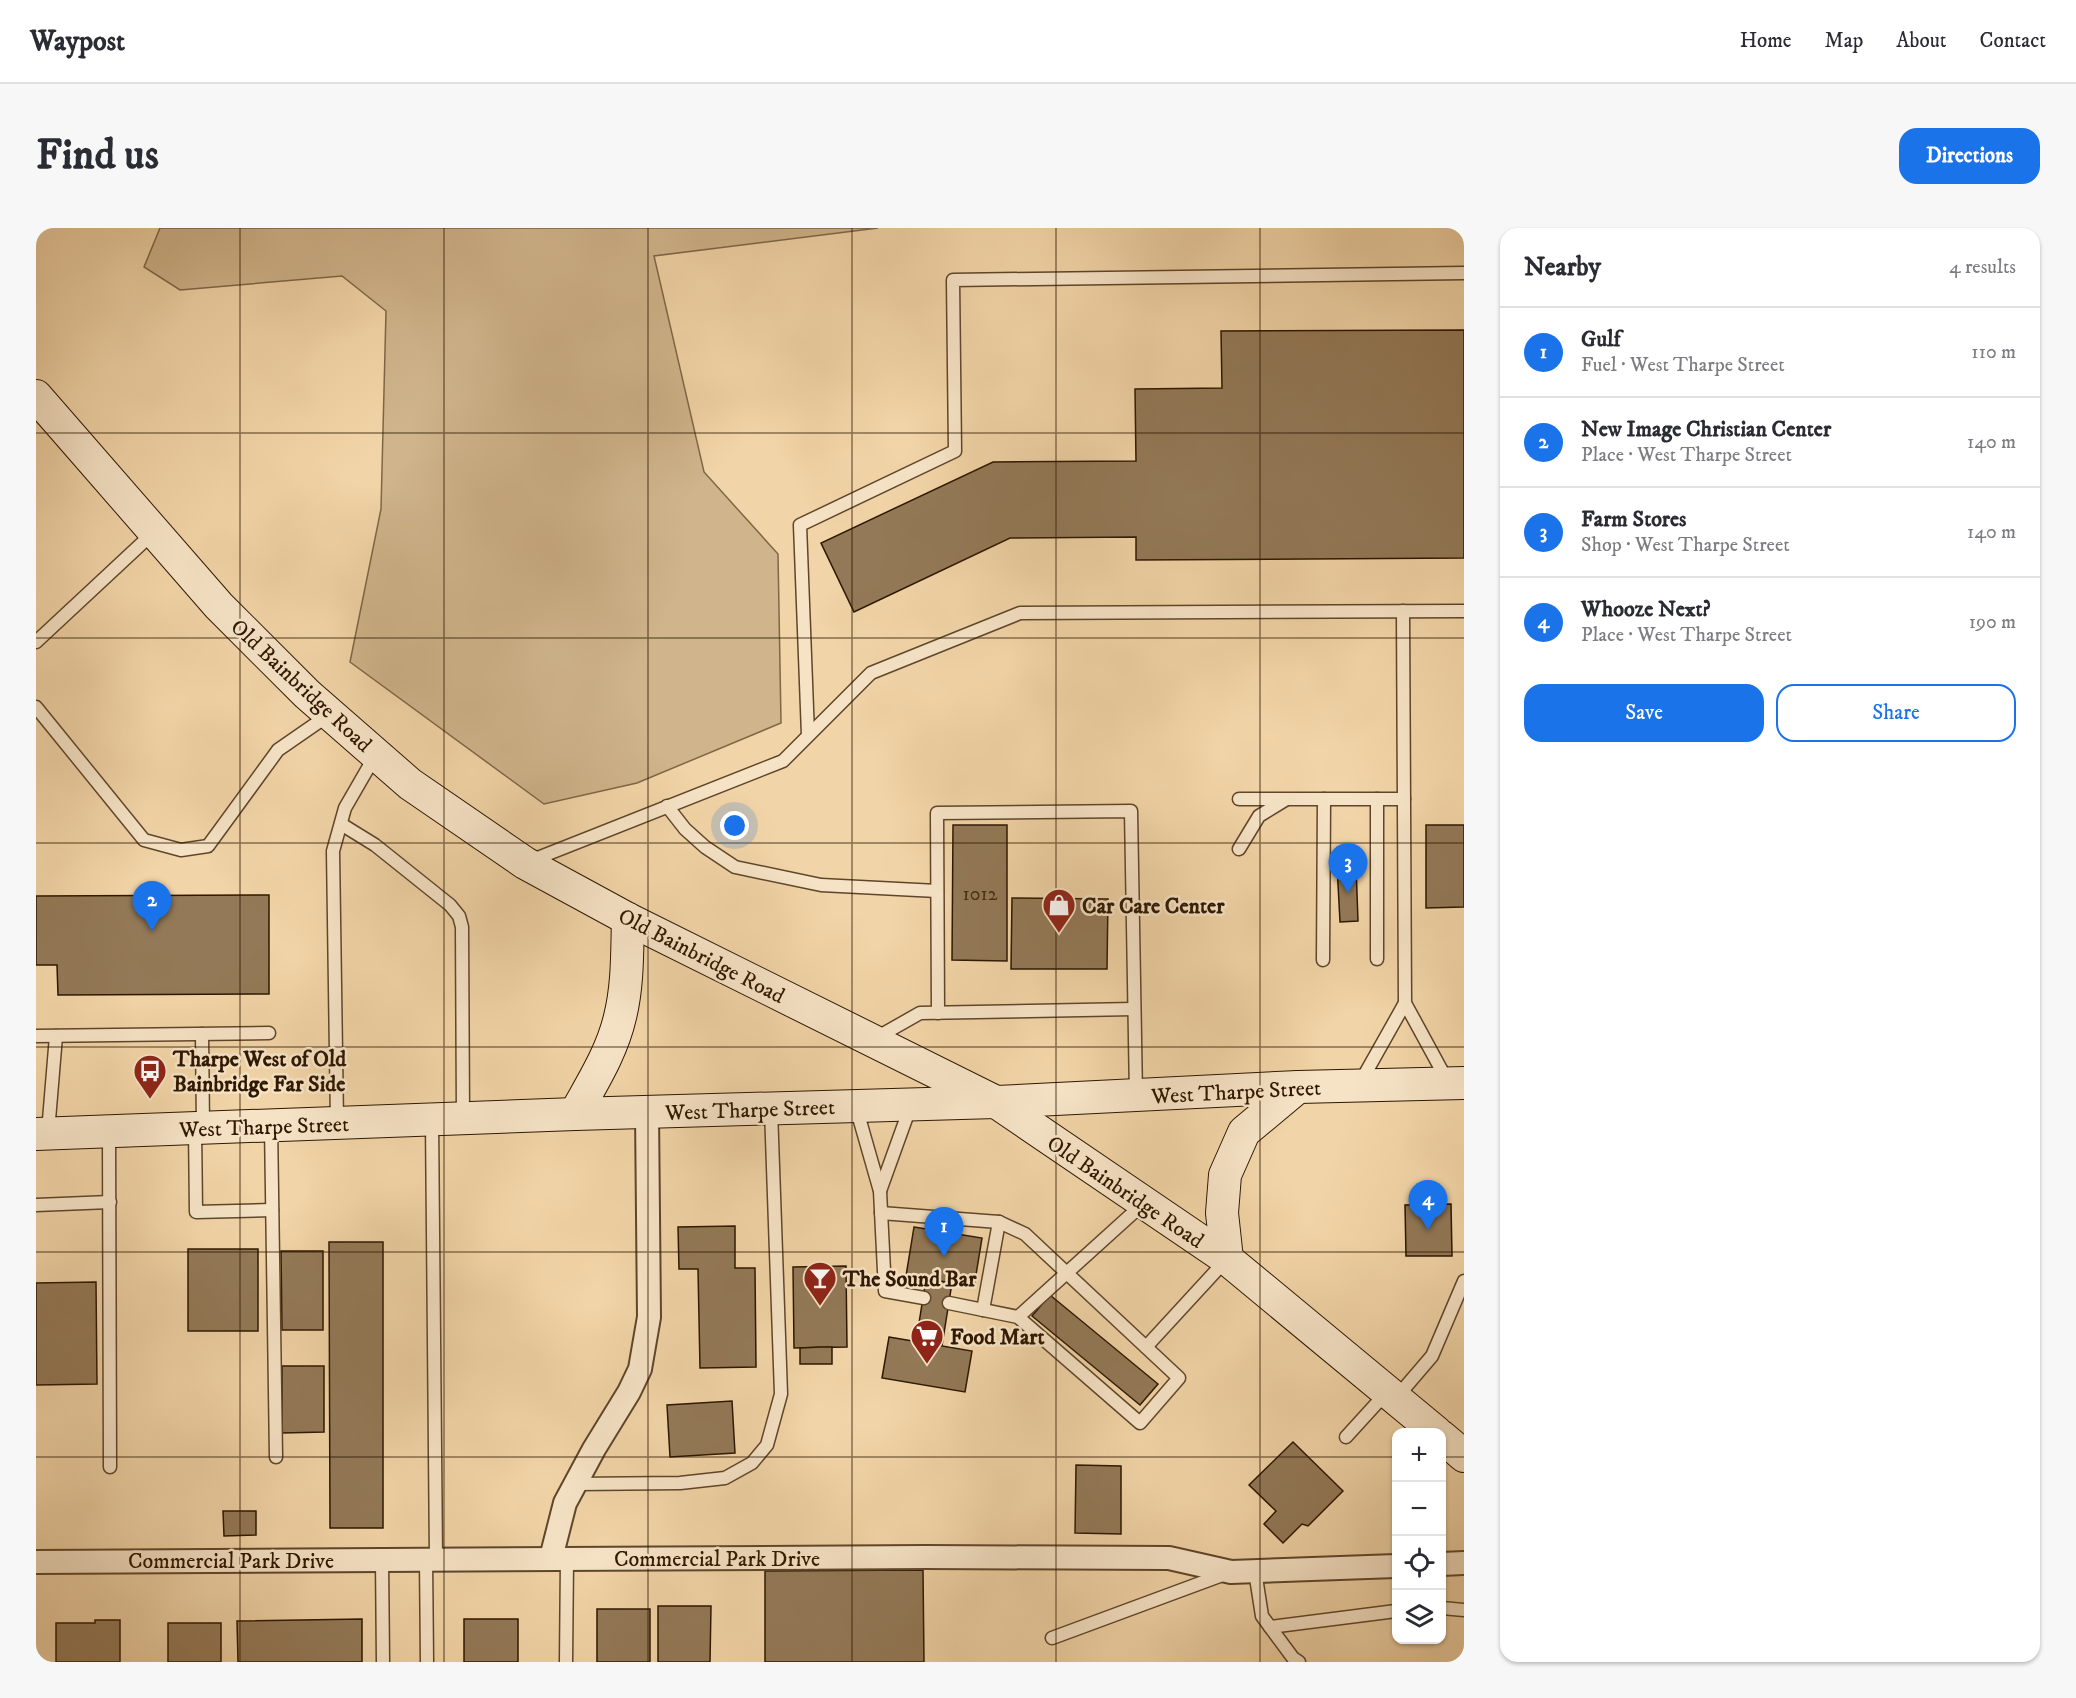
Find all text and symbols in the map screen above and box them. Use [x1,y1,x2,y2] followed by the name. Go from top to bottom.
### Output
[30,24,125,59] text: Waypost
[1740,28,1792,54] text: Home
[1825,28,1863,54] text: Map
[1896,28,1947,54] text: About
[1980,28,2046,54] text: Contact
[1899,128,2040,184] button: Directions
[36,130,159,182] text: Find us
[1524,251,1601,284] text: Nearby
[1949,255,2016,280] text: 4 results
[1581,326,1621,353] text: Gulf
[1540,340,1547,365] text: 1
[1971,340,2016,365] text: 110 m
[1581,353,1785,378] text: Fuel · West Tharpe Street
[1581,416,1831,443] text: New Image Christian Center
[1539,430,1548,455] text: 2
[1967,430,2016,455] text: 140 m
[1581,443,1792,468] text: Place · West Tharpe Street
[1581,506,1686,533] text: Farm Stores
[1540,520,1547,545] text: 3
[1967,520,2016,545] text: 140 m
[1581,533,1790,558] text: Shop · West Tharpe Street
[1581,596,1711,623] text: Whooze Next?
[1538,610,1549,635] text: 4
[1969,610,2016,635] text: 190 m
[225,614,377,758] street label: Old Bainbridge Road
[1581,623,1792,648] text: Place · West Tharpe Street
[1524,684,1764,742] button: Save
[1776,684,2016,742] button: Share
[720,811,749,840] your location
[1328,844,1368,893] pin: 3
[132,882,172,931] pin: 2
[962,882,998,907] house number: 1012
[1041,887,1077,934] shop icon: Car Care Center
[1082,893,1225,920] place label: Car Care Center
[614,903,789,1010] street label: Old Bainbridge Road
[172,1046,347,1098] place label: Tharpe West of Old Bainbridge Far Side
[132,1053,168,1100] bus stop icon: Tharpe West of Old Bainbridge Far Side
[1150,1075,1322,1110] street label: West Tharpe Street
[664,1094,835,1127] street label: West Tharpe Street
[178,1111,349,1144] street label: West Tharpe Street
[1042,1130,1209,1255] street label: Old Bainbridge Road
[1408,1180,1448,1230] pin: 4
[924,1208,964,1257] pin: 1
[802,1260,838,1307] bar icon: The Sound Bar
[842,1266,977,1293] place label: The Sound Bar
[909,1318,945,1365] supermarket icon: Food Mart
[950,1324,1045,1351] place label: Food Mart
[1392,1428,1446,1644] map controls
[1392,1428,1446,1482] button: +
[1392,1482,1446,1536] button: −
[1392,1536,1446,1590] button: locate
[614,1546,820,1573] street label: Commercial Park Drive
[128,1548,334,1575] street label: Commercial Park Drive
[1392,1590,1446,1644] button: layers

